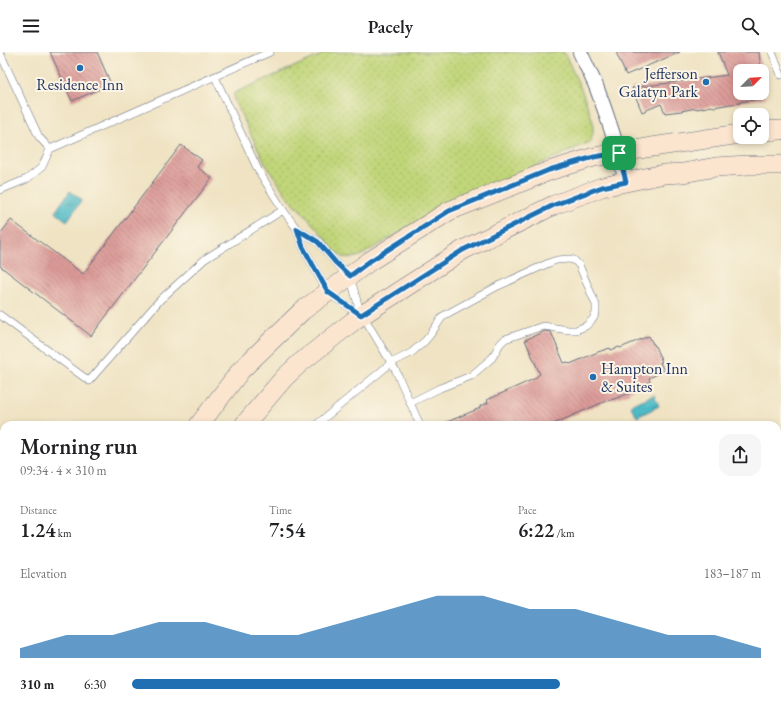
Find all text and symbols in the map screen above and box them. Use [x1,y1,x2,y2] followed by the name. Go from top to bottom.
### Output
[20,15,42,37] icon: menu
[368,15,413,38] text: Pacely
[739,15,761,37] icon: search
[75,63,85,73] marker: Residence Inn
[619,63,699,102] place label: Jefferson Galatyn Park
[733,64,769,100] north arrow
[733,64,769,144] map controls
[36,74,124,95] place label: Residence Inn
[701,77,711,87] marker: Jefferson Galatyn Park
[733,108,769,144] button: locate
[602,136,636,170] pin
[608,142,630,164] icon: arrive
[601,358,689,397] place label: Hampton Inn & Suites
[588,372,598,382] marker: Hampton Inn & Suites
[20,432,138,461] text: Morning run
[719,434,761,476] button: share
[20,462,107,479] text: 09:34 · 4 × 310 m
[20,503,57,517] text: Distance
[269,503,292,517] text: Time
[518,503,536,517] text: Pace
[20,517,56,543] text: 1.24
[269,517,305,543] text: 7:54
[518,517,554,543] text: 6:22
[56,526,72,540] text: km
[554,526,575,540] text: /km
[20,565,67,582] text: Elevation
[704,565,761,582] text: 183–187 m
[20,676,54,693] text: 310 m
[84,676,106,693] text: 6:30

